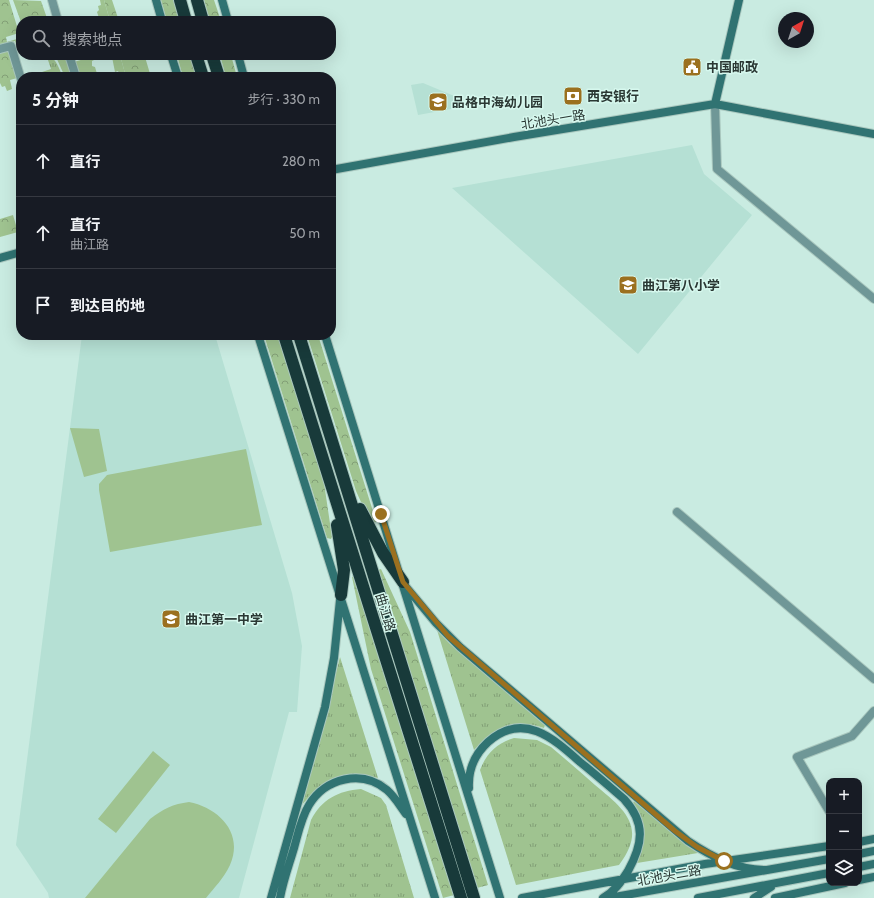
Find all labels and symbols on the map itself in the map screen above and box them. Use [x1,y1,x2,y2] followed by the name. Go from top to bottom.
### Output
[778,12,814,48] north arrow
[681,56,703,78] public building icon: 中国邮政
[706,59,758,75] place label: 中国邮政
[562,85,584,107] bank icon: 西安银行
[587,88,639,104] place label: 西安银行
[427,91,449,113] school or university icon: 品格中海幼儿园
[452,94,543,110] place label: 品格中海幼儿园
[520,106,586,132] street label: 北池头一路
[617,274,639,296] school or university icon: 曲江第八小学
[642,277,720,293] place label: 曲江第八小学
[372,505,390,523] route end
[373,591,399,633] street label: 曲江路
[160,608,182,630] school or university icon: 曲江第一中学
[185,611,263,627] place label: 曲江第一中学
[715,852,733,870] route start
[636,861,702,889] street label: 北池头二路

